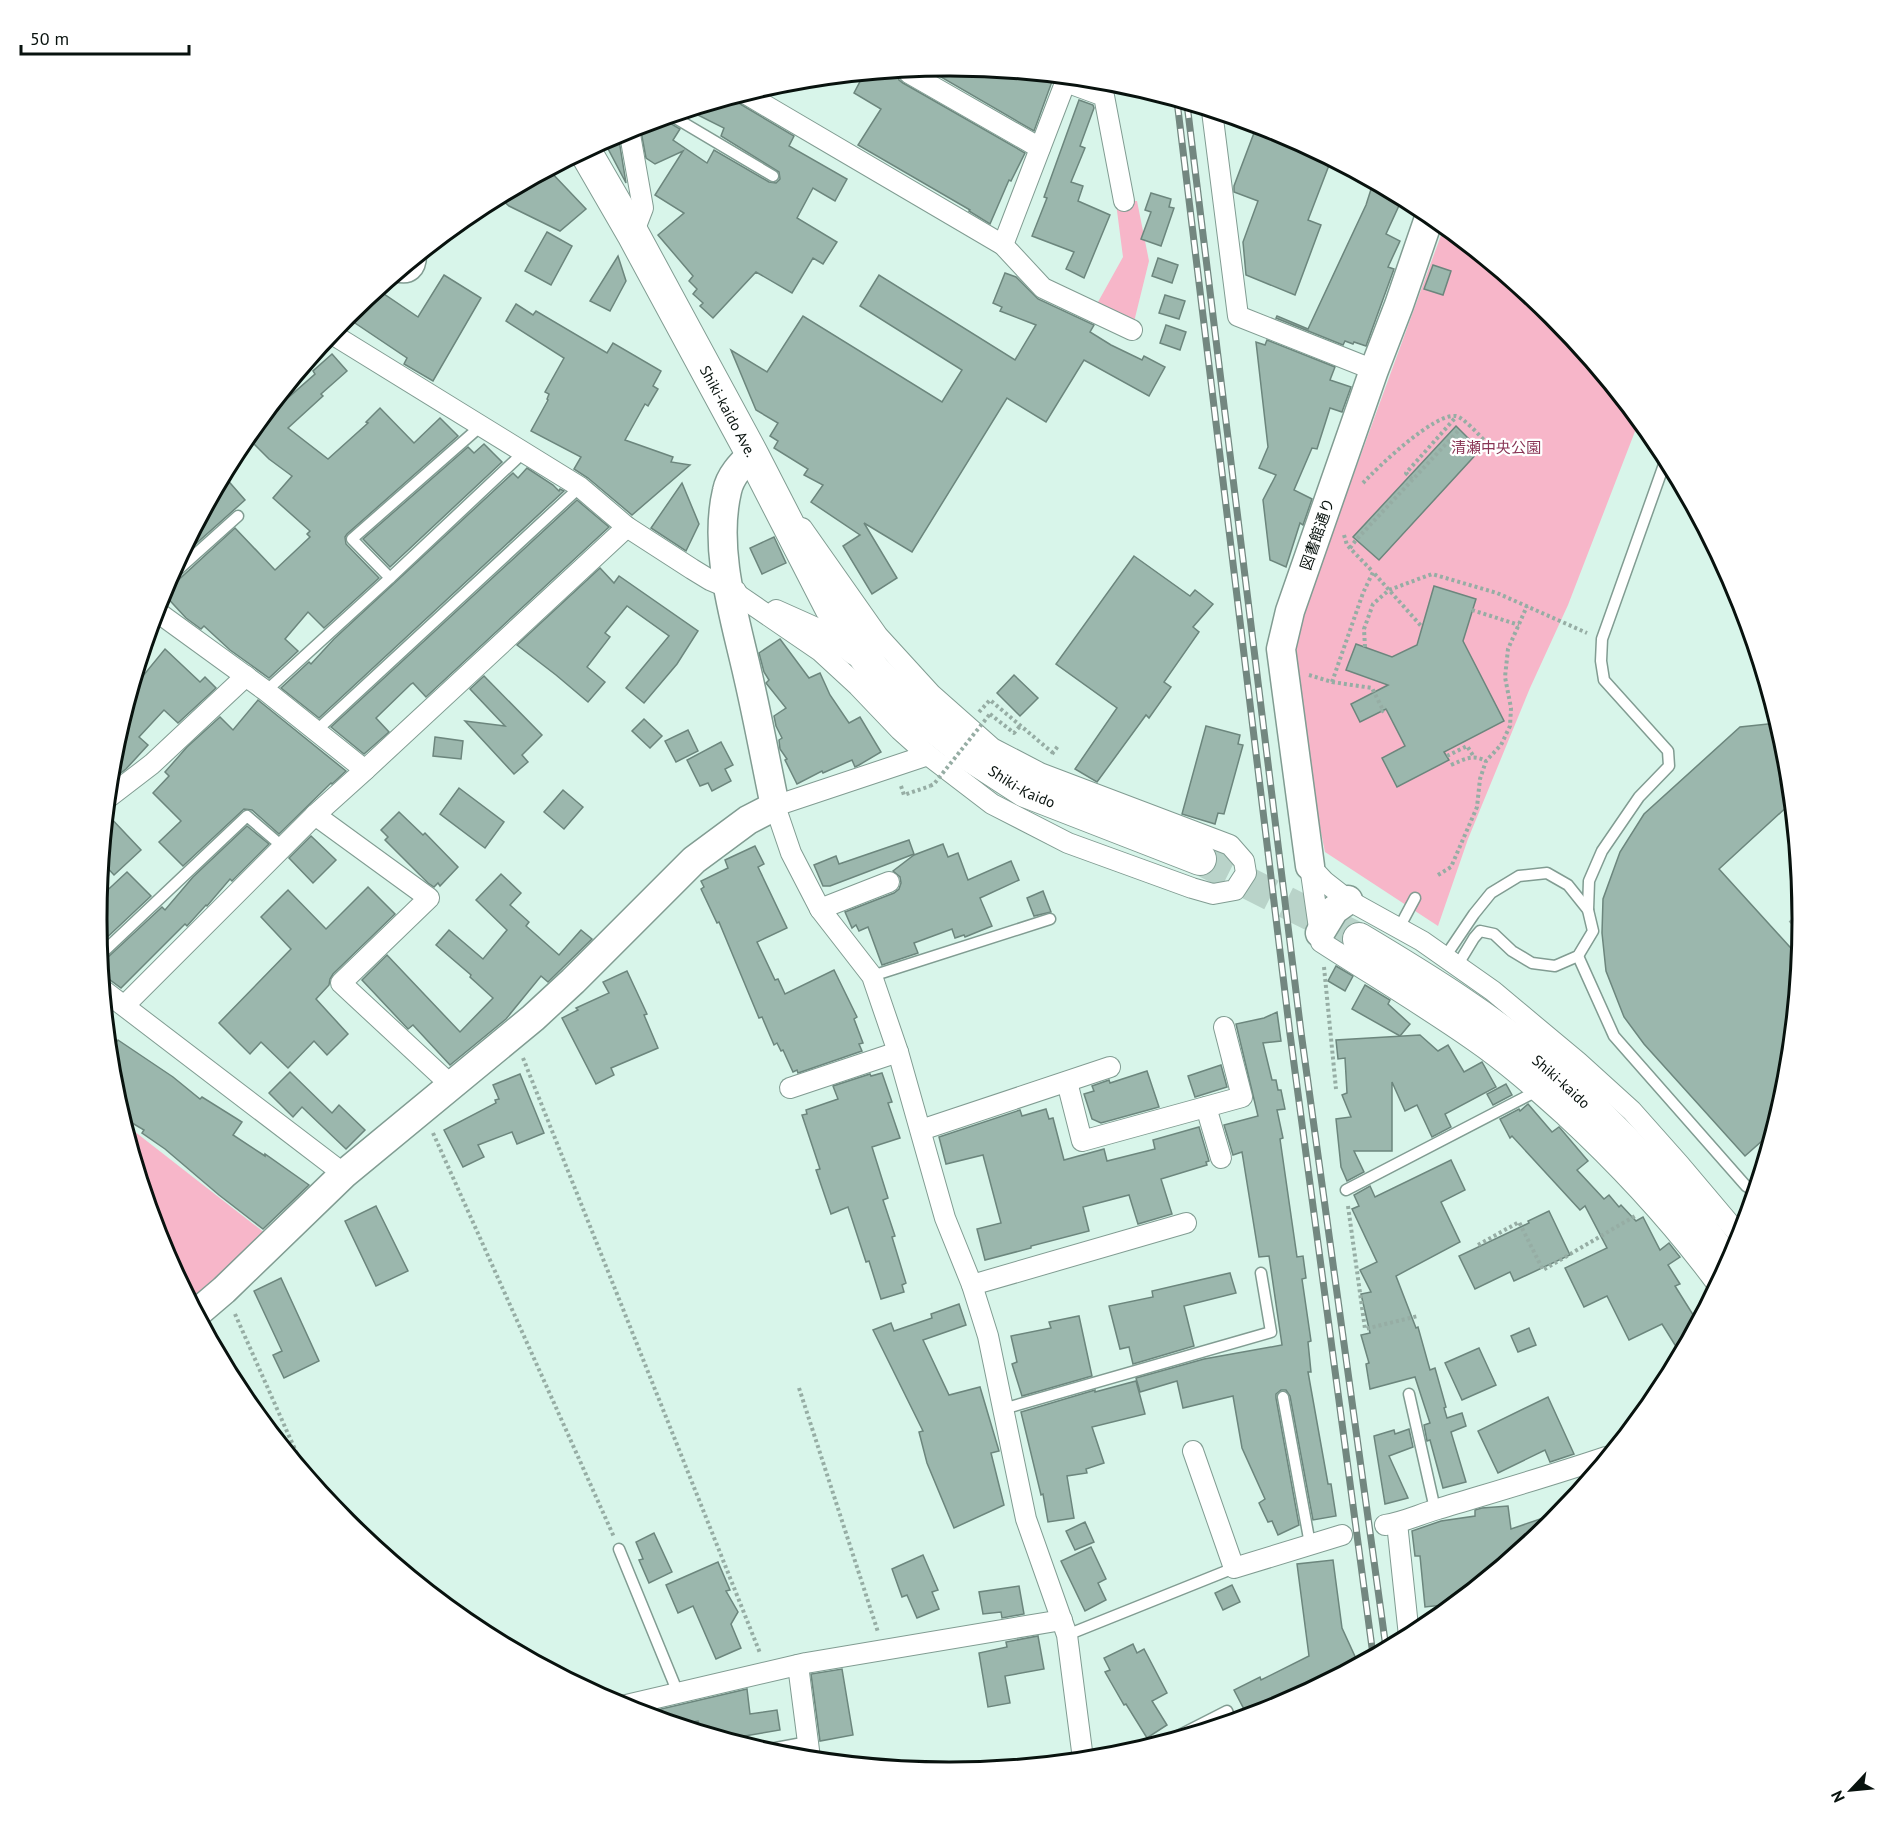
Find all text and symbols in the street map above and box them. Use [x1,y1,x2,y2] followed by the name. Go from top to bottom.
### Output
[21,18,189,56] scale bar
[30,27,69,50] text: 50 m
[696,362,761,460] street label: Shiki-kaido Ave.
[1451,438,1541,457] park label: 清瀬中央公園
[1296,495,1338,573] street label: 図書館通り
[985,761,1058,811] street label: Shiki-Kaido
[1529,1050,1595,1112] street label: Shiki-kaido
[1821,1760,1881,1820] north arrow
[1826,1787,1849,1806] text: N

